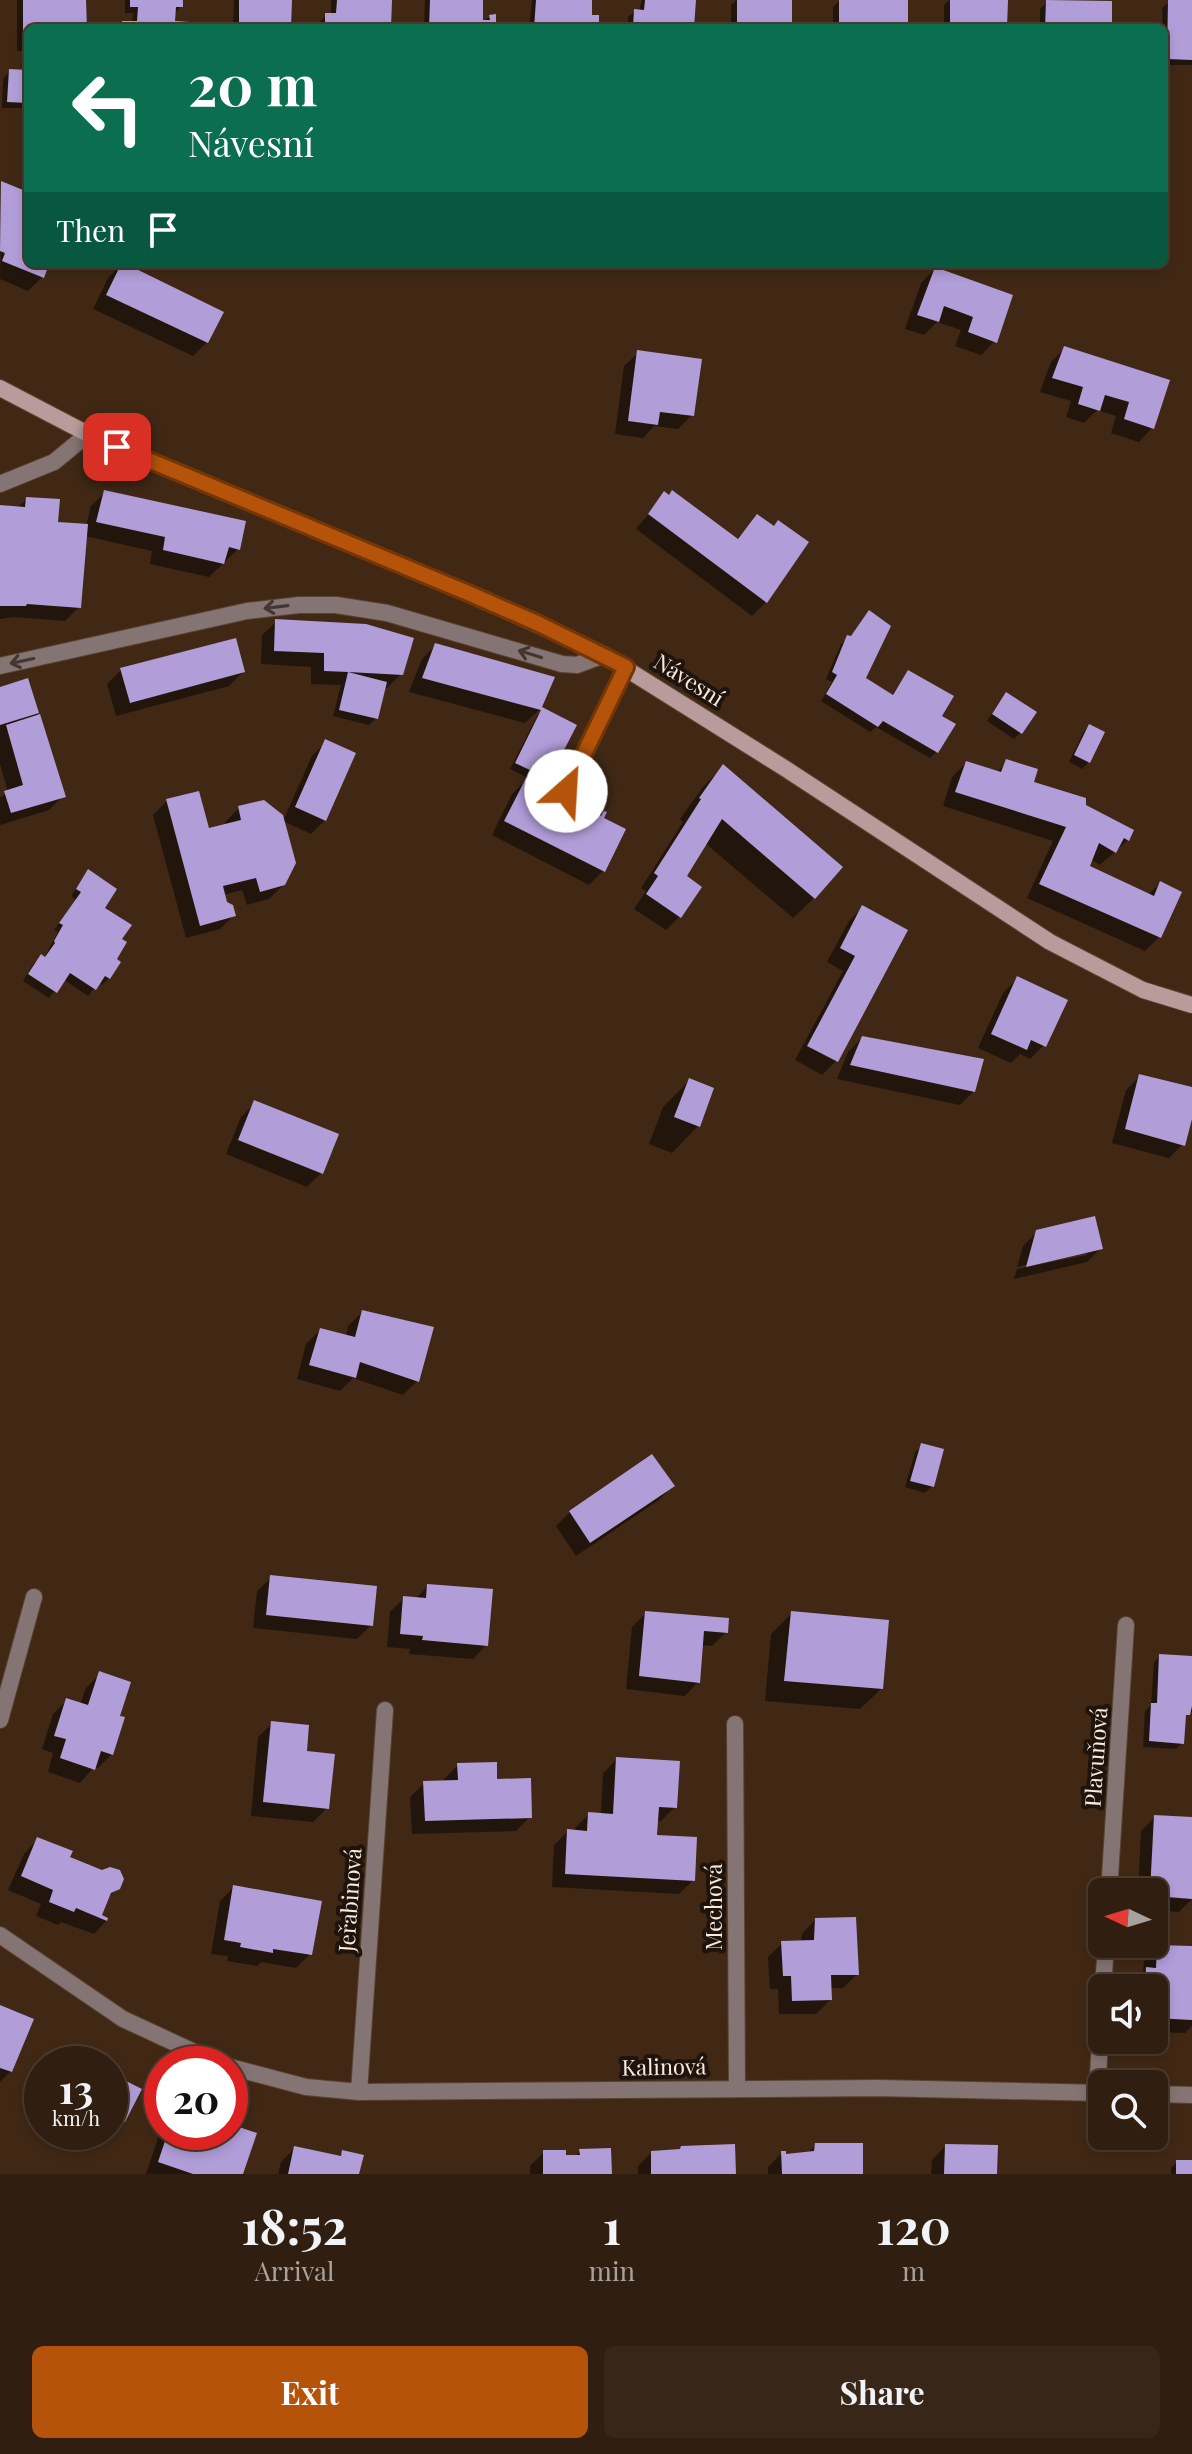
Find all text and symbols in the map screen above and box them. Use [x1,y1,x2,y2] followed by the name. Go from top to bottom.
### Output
[188,46,317,121] text: 20 m
[56,56,160,160] icon: left
[188,118,314,166] text: Návesní
[141,208,185,252] icon: arrive
[56,210,125,250] text: Then
[83,413,151,481] pin
[95,425,139,469] icon: arrive
[264,600,290,615] one-way arrow
[517,646,543,661] one-way arrow
[649,646,730,712] street label: Návesní
[10,654,36,669] one-way arrow
[524,749,608,833] position arrow
[1077,1706,1113,1808] street label: Plavuňová
[330,1847,368,1954] street label: Jeřabinová
[698,1863,728,1951] street label: Mechová
[1088,1878,1168,1958] north arrow
[1088,1878,1168,2150] map controls
[1088,1974,1168,2054] button: sound
[144,2046,248,2150] speed limit sign: 20
[621,2050,707,2082] street label: Kalinová
[59,2061,93,2114] text: 13
[1088,2070,1168,2150] button: search
[52,2104,100,2131] text: km/h
[241,2193,348,2257] text: 18:52
[603,2193,621,2257] text: 1
[876,2193,951,2257] text: 120
[254,2253,334,2288] text: Arrival
[589,2253,635,2288] text: min
[902,2253,925,2288] text: m
[32,2346,588,2438] button: Exit
[604,2346,1160,2438] button: Share

